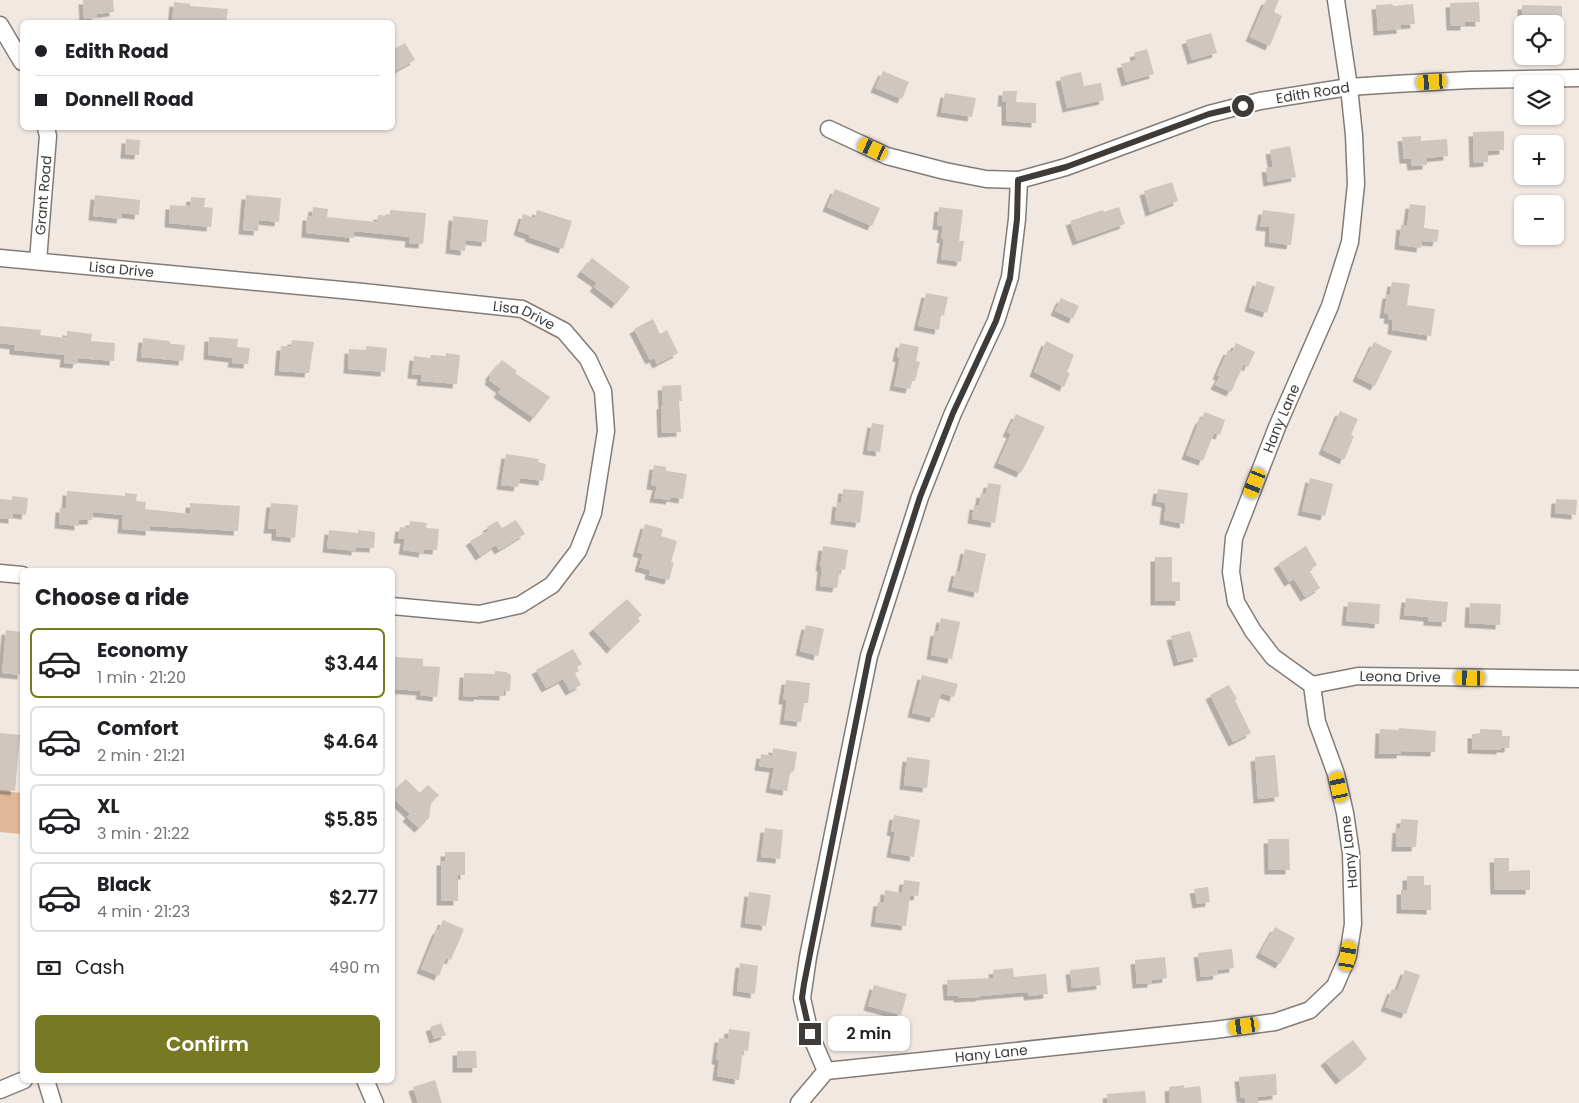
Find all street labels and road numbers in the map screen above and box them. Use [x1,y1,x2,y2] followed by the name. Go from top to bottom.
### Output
[1274,77,1351,108] street label: Edith Road
[30,155,56,236] street label: Grant Road
[88,256,155,282] street label: Lisa Drive
[492,296,559,335] street label: Lisa Drive
[1258,381,1305,456] street label: Hany Lane
[1359,666,1441,687] street label: Leona Drive
[1335,814,1363,889] street label: Hany Lane
[954,1040,1029,1067] street label: Hany Lane

